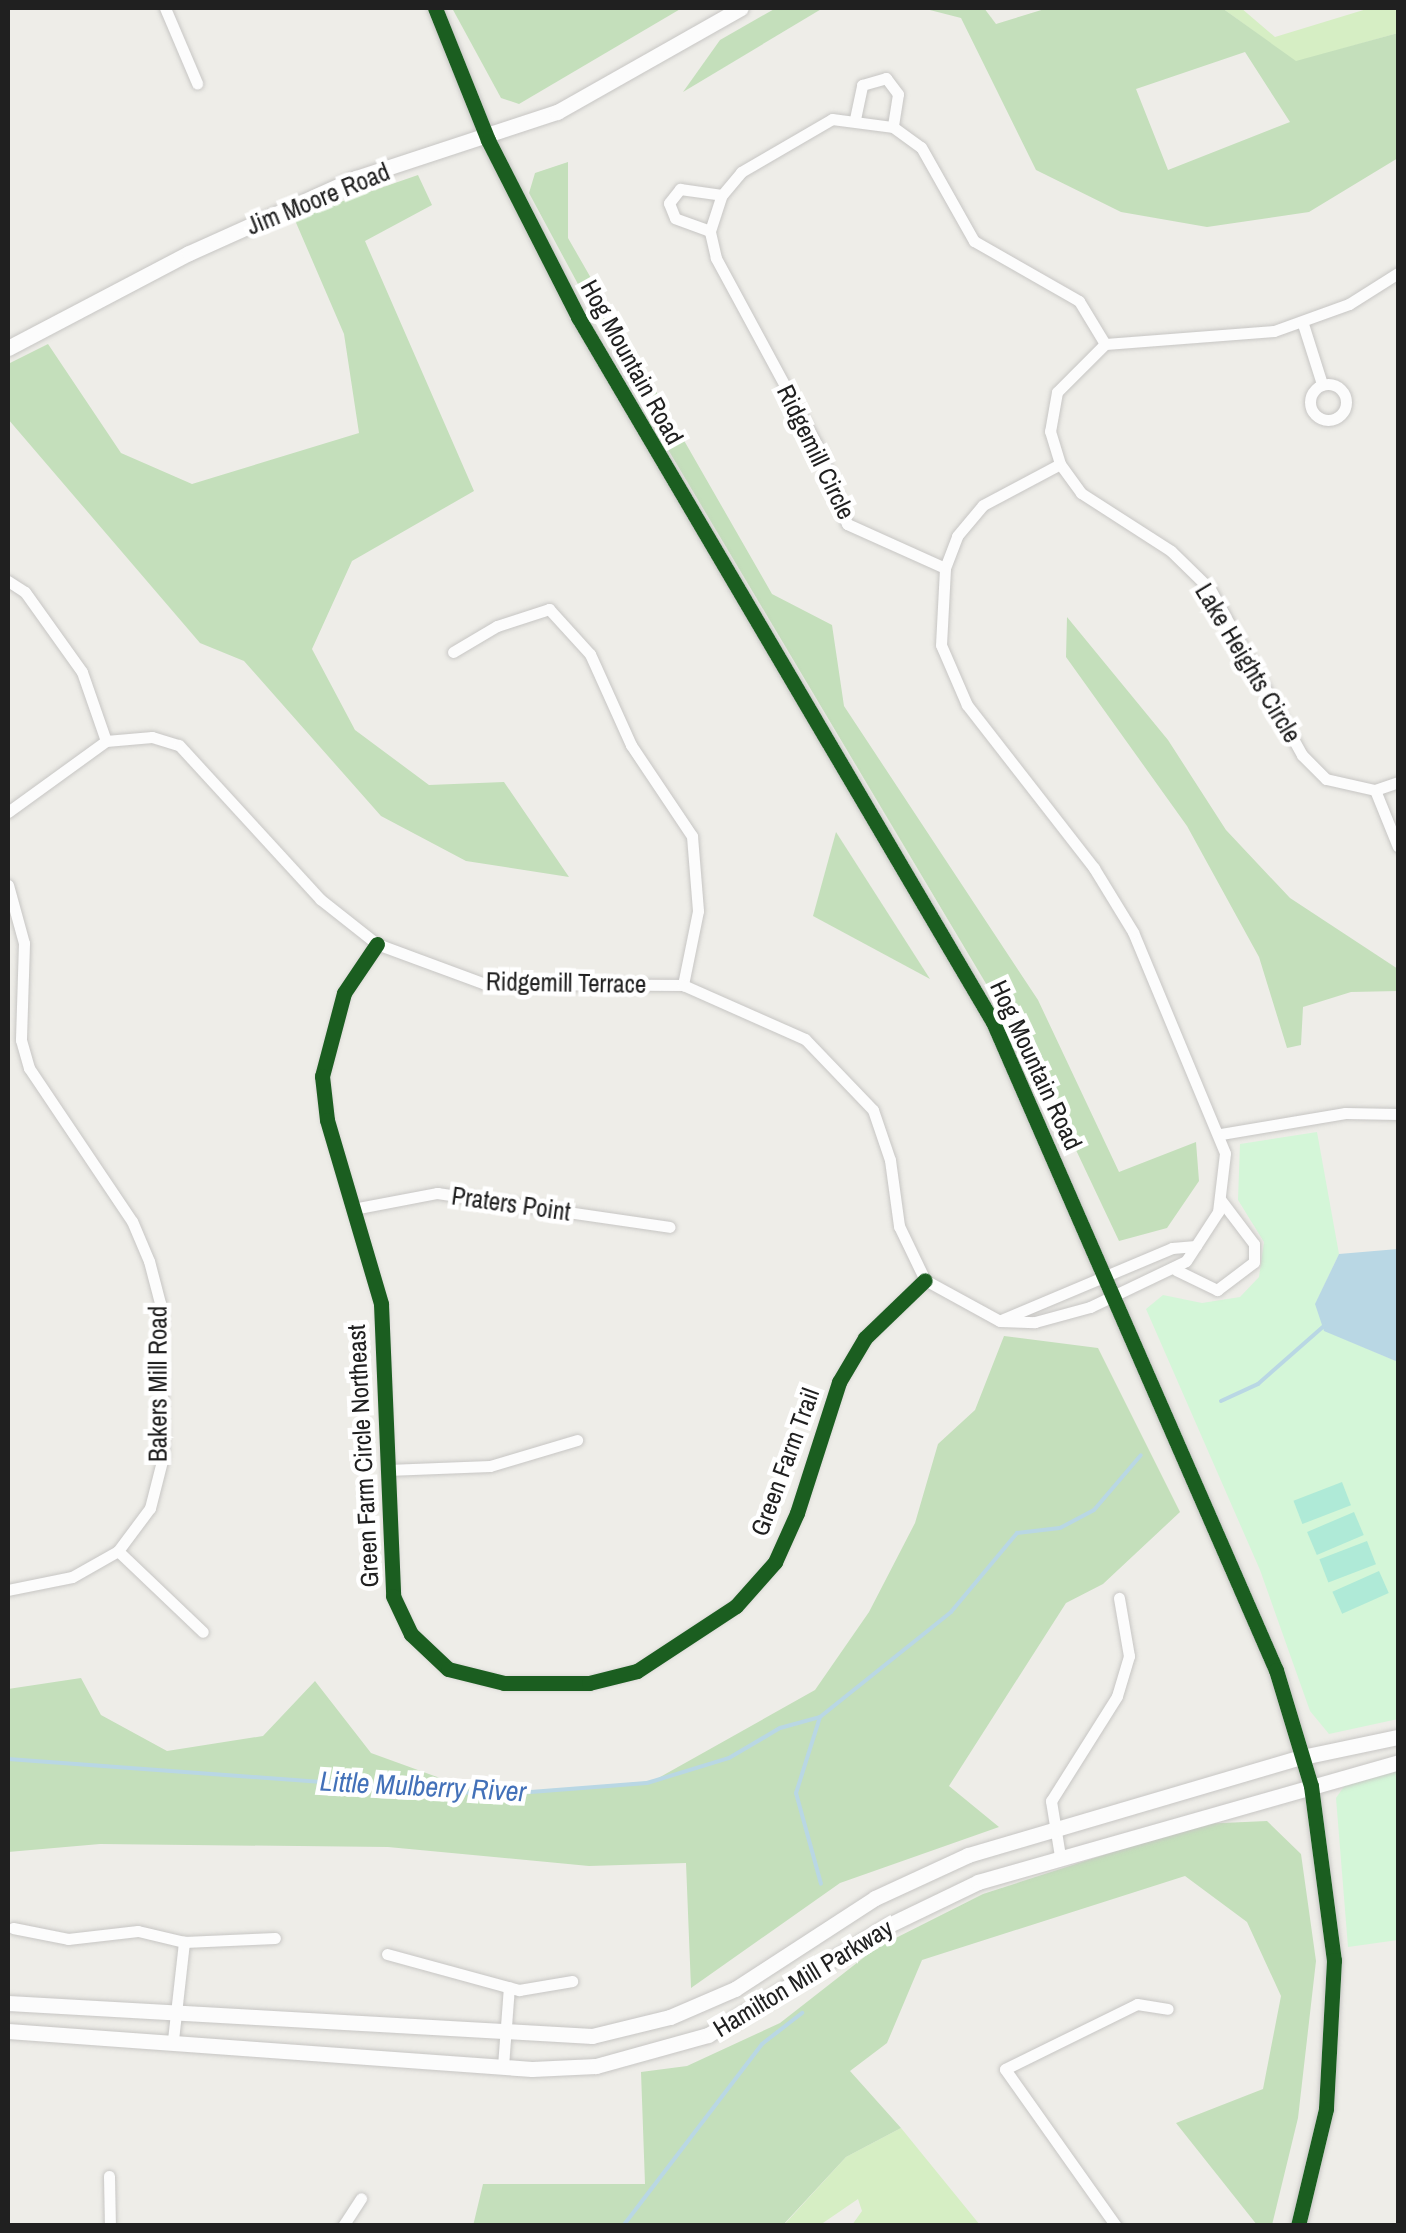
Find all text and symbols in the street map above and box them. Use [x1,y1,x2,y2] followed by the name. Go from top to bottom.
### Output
[242,157,394,241] street label: Jim Moore Road
[574,274,690,450] street label: Hog Mountain Road
[771,380,861,524] street label: Ridgemill Circle
[1189,578,1307,748] street label: Lake Heights Circle
[485,967,647,999] street label: Ridgemill Terrace
[984,976,1088,1154] street label: Hog Mountain Road
[450,1181,572,1227] street label: Praters Point
[143,1306,173,1462] street label: Bakers Mill Road
[341,1324,385,1588] street label: Green Farm Circle Northeast
[744,1384,826,1540] street label: Green Farm Trail
[319,1764,527,1808] water label: Little Mulberry River
[708,1913,898,2043] street label: Hamilton Mill Parkway

